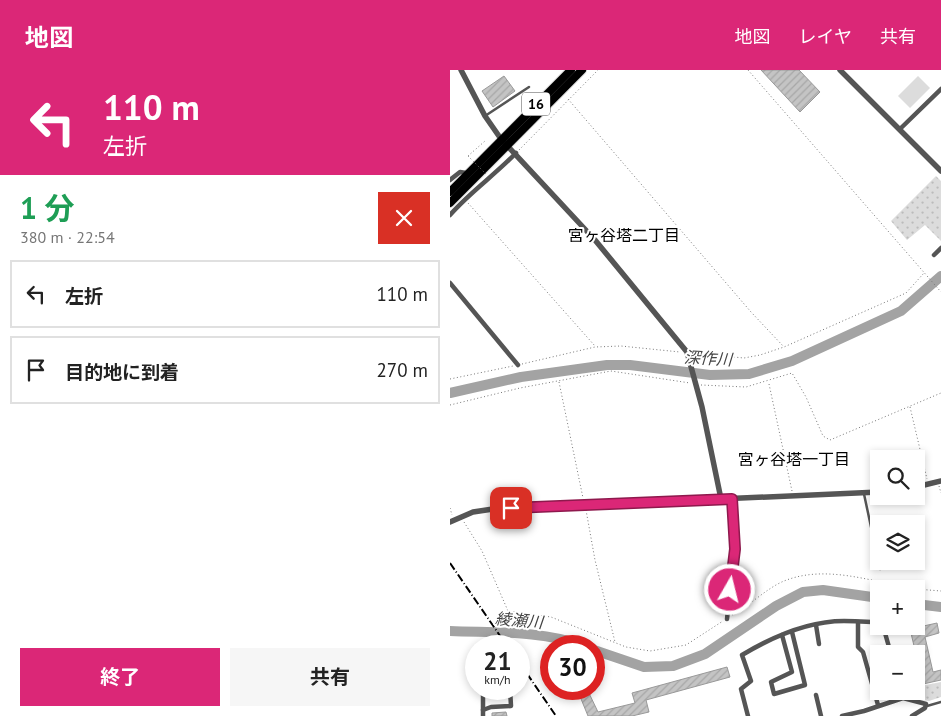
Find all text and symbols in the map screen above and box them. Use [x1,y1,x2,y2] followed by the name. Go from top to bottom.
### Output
[25,22,73,53] text: 地図
[735,25,771,48] text: 地図
[799,25,852,48] text: レイヤ
[880,25,916,48] text: 共有
[103,84,200,130] text: 110 m
[20,90,85,155] icon: left
[522,92,550,116] road number: 16
[103,132,147,160] text: 左折
[20,188,75,227] text: 1 分
[378,192,430,244] button: close
[568,225,680,245] district label: 宮ヶ谷塔二丁目
[20,227,115,247] text: 380 m · 22:54
[22,280,50,308] icon: left
[376,282,428,306] text: 110 m
[65,284,103,308] text: 左折
[684,347,734,369] water label: 深作川
[22,356,50,384] icon: arrive
[376,358,428,382] text: 270 m
[65,360,179,384] text: 目的地に到着
[738,449,850,469] district label: 宮ヶ谷塔一丁目
[870,450,925,700] map controls
[870,450,925,505] button: search
[490,487,532,529] pin
[497,494,525,522] icon: arrive
[870,515,925,570] button: layers
[703,563,755,615] position arrow
[870,580,925,635] button: +
[494,608,546,632] water label: 綾瀬川
[540,635,605,700] speed limit sign: 30
[483,645,512,677] text: 21
[870,645,925,700] button: −
[20,648,220,706] button: 終了
[230,648,430,706] button: 共有
[484,672,511,687] text: km/h

